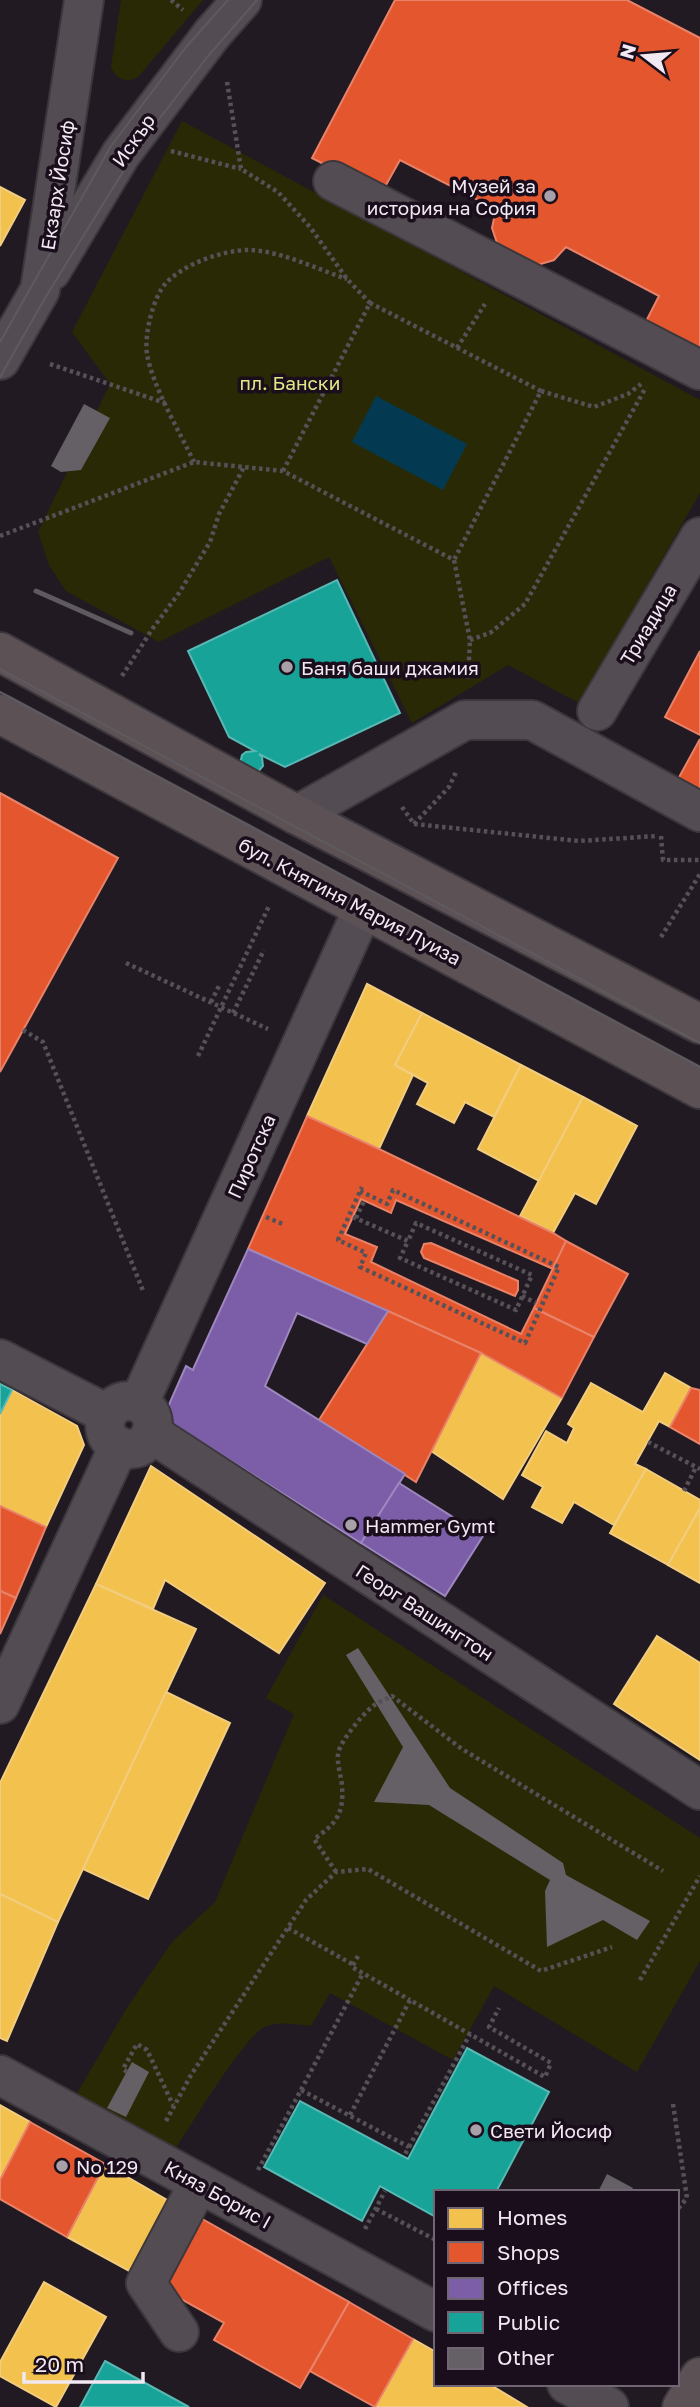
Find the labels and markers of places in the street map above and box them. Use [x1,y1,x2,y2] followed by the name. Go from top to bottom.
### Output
[367,174,536,219] place label: Музей за история на София
[542,188,558,204] marker: Музей за история на София
[301,656,479,679] place label: Баня баши джамия
[279,659,295,675] marker: Баня баши джамия
[365,1514,495,1537] place label: Hammer Gymt
[343,1517,359,1533] marker: Hammer Gymt
[490,2119,612,2142] place label: Свети Йосиф
[468,2122,484,2138] marker: Свети Йосиф
[76,2155,138,2178] place label: No 129
[54,2158,70,2174] marker: No 129

